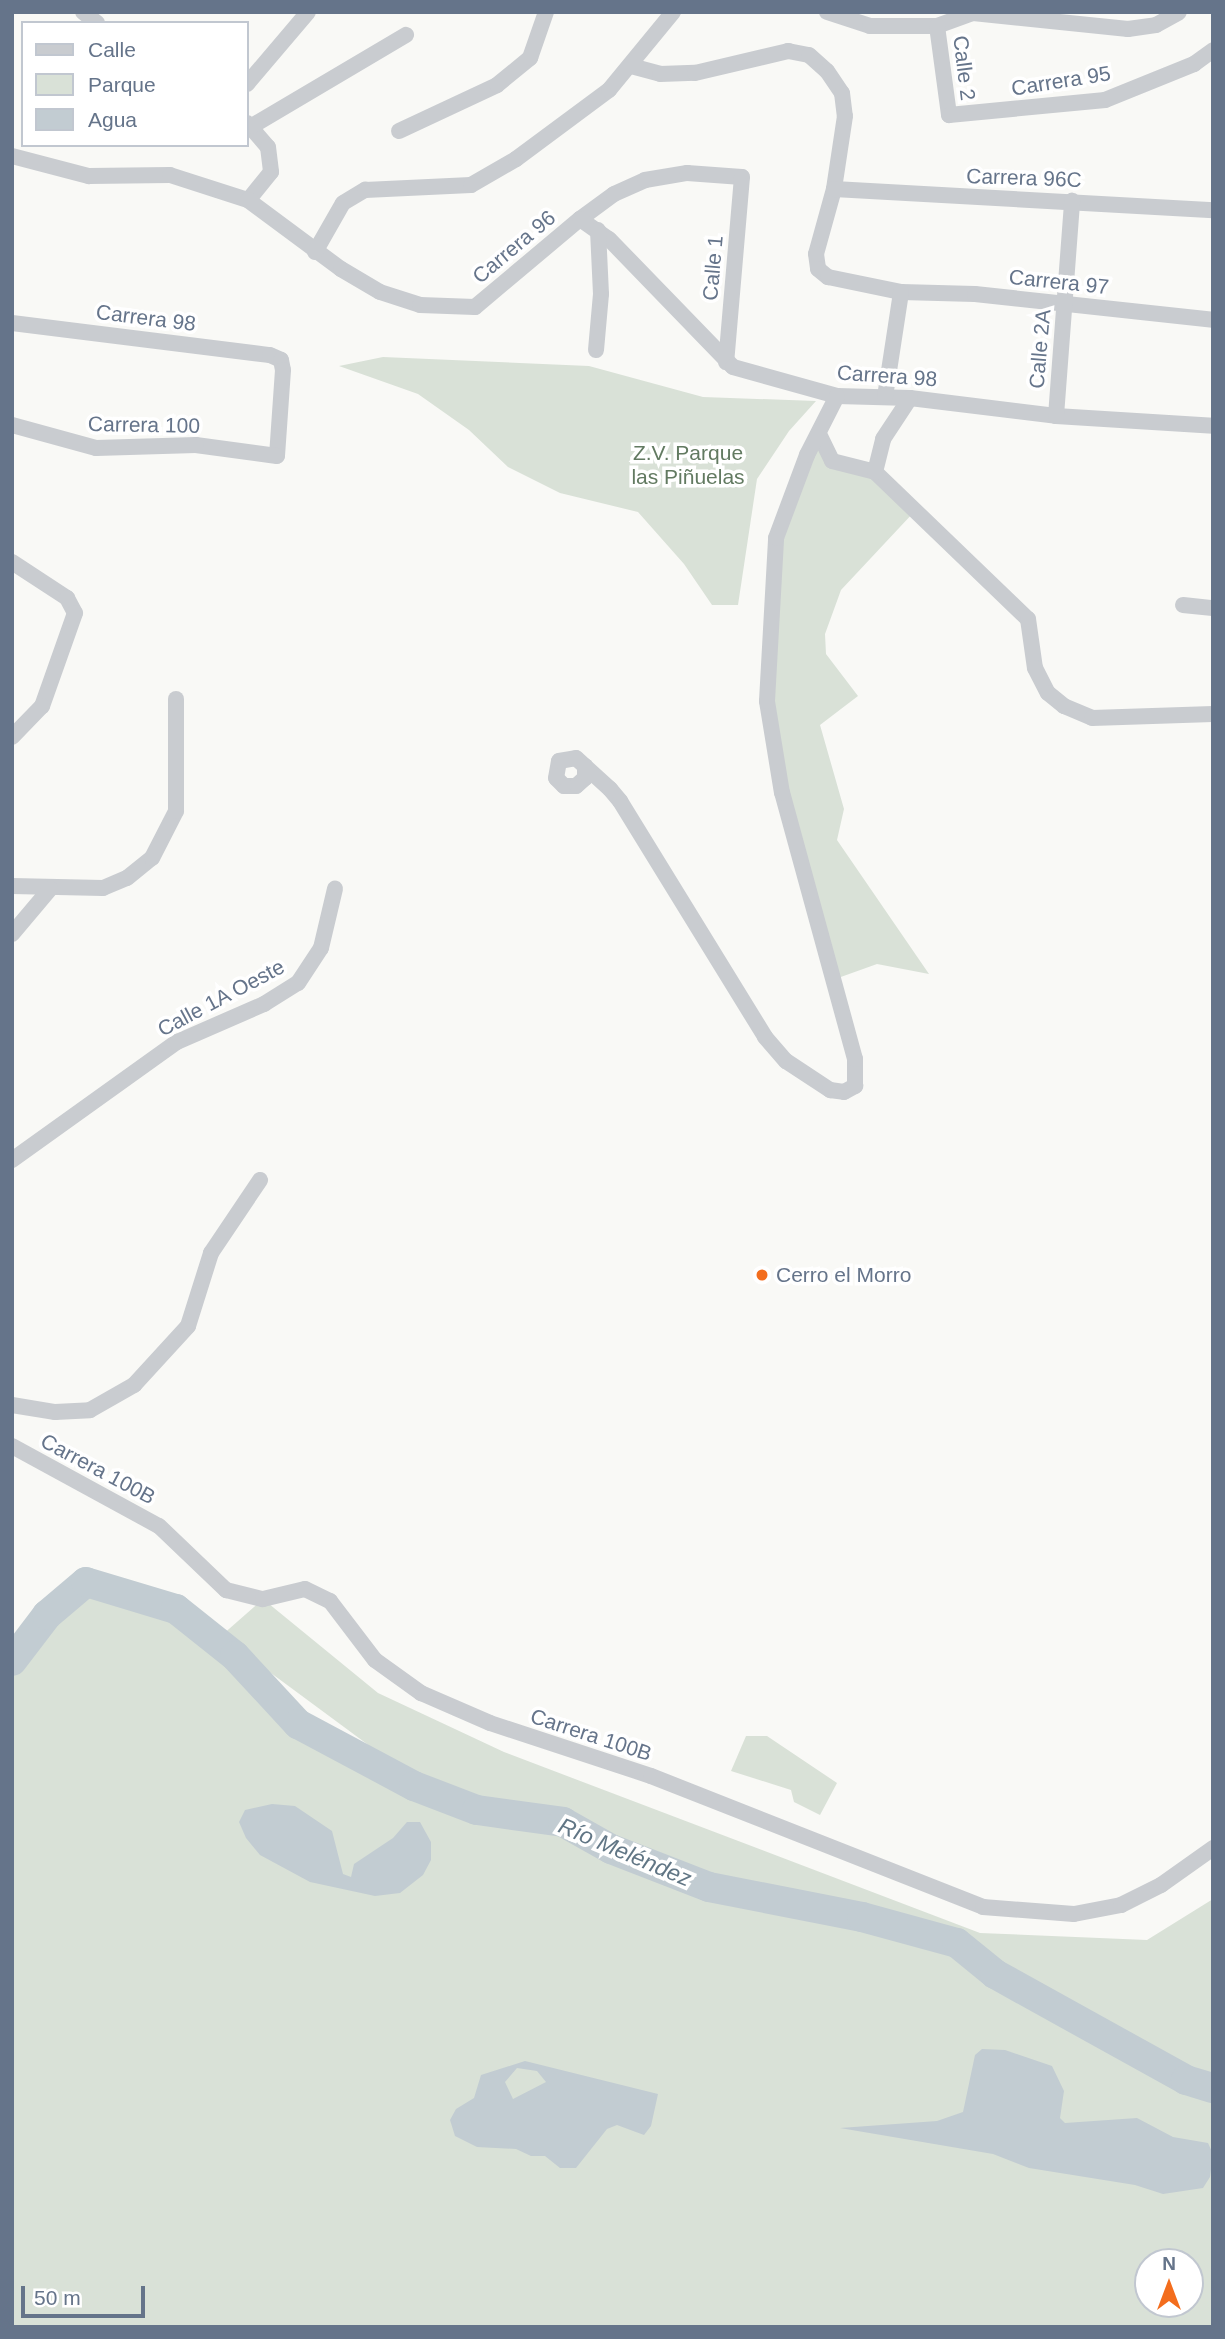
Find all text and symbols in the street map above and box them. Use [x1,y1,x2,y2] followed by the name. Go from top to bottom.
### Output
[21,21,248,147] legend
[948,34,980,102] street label: Calle 2
[88,38,136,61] text: Calle
[1009,61,1113,101] street label: Carrera 95
[88,73,156,96] text: Parque
[88,108,137,131] text: Agua
[966,163,1082,193] street label: Carrera 96C
[467,205,561,289] street label: Carrera 96
[698,234,728,302] street label: Calle 1
[1008,264,1110,300] street label: Carrera 97
[95,299,197,337] street label: Carrera 98
[1024,308,1056,390] street label: Calle 2A
[836,360,938,392] street label: Carrera 98
[88,411,200,439] street label: Carrera 100
[631,440,745,490] park label: Z.V. Parque las Piñuelas
[153,954,289,1042] street label: Calle 1A Oeste
[776,1262,911,1288] place label: Cerro el Morro
[754,1267,770,1283] marker: Cerro el Morro
[36,1428,160,1510] street label: Carrera 100B
[527,1704,655,1766] street label: Carrera 100B
[554,1812,696,1892] water label: Río Meléndez
[1134,2248,1204,2318] north arrow
[1162,2253,1176,2274] text: N
[24,2272,149,2316] scale bar
[34,2286,81,2309] text: 50 m

